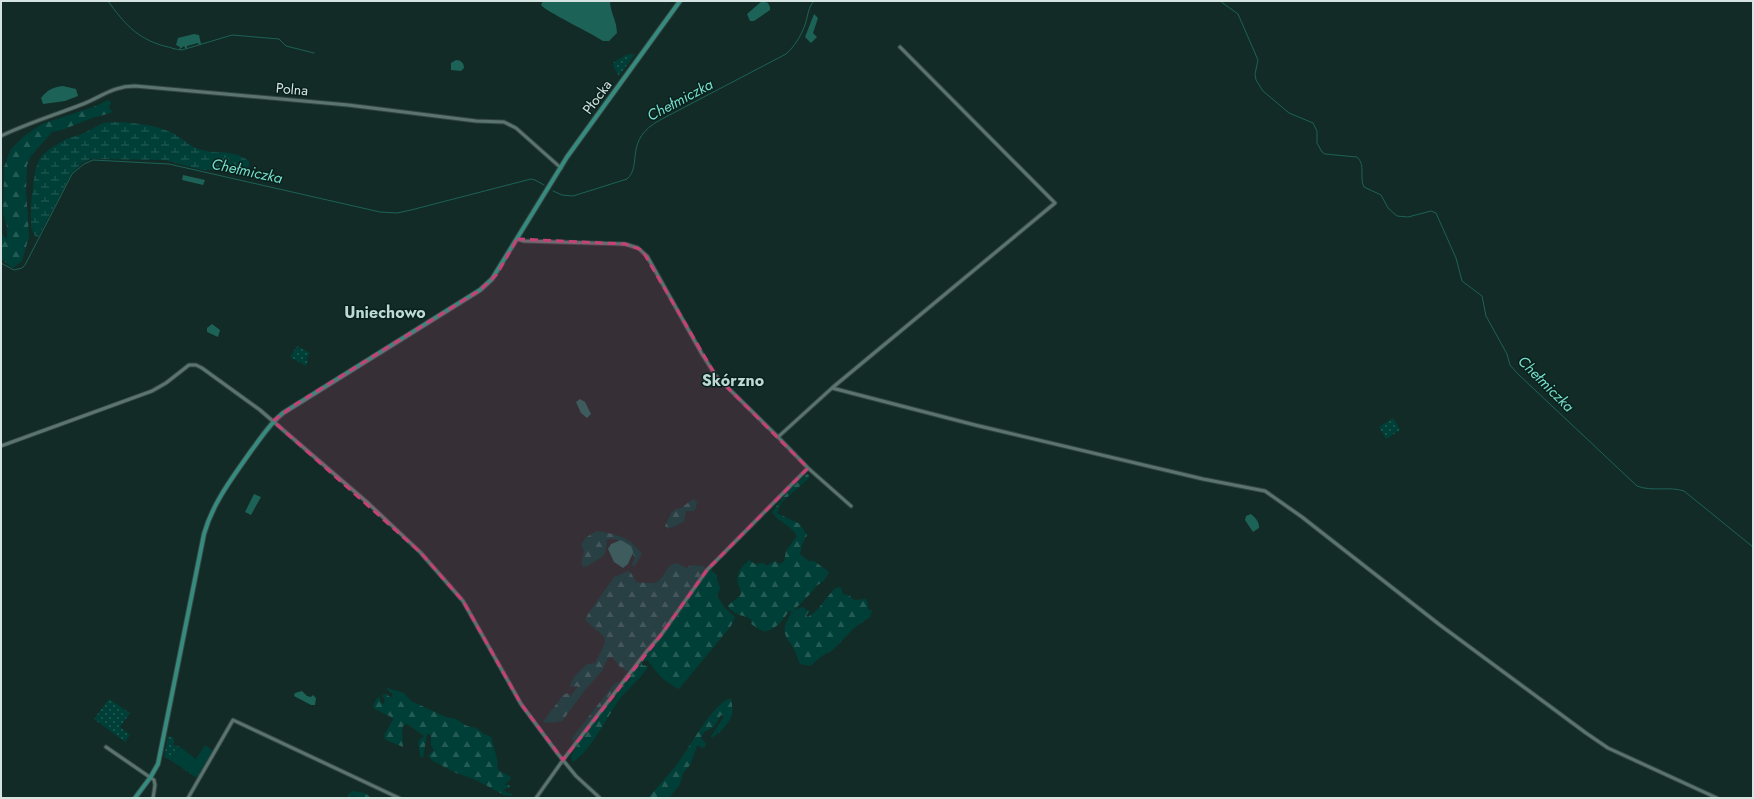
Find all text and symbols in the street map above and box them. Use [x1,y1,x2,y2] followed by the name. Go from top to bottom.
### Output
[643,73,718,127] water label: Chełmiczka
[578,76,616,118] street label: Płocka
[275,78,309,100] street label: Polna
[210,153,285,189] water label: Chełmiczka
[344,301,426,324] district label: Uniechowo
[1513,351,1580,418] water label: Chełmiczka
[702,369,764,392] district label: Skórzno

